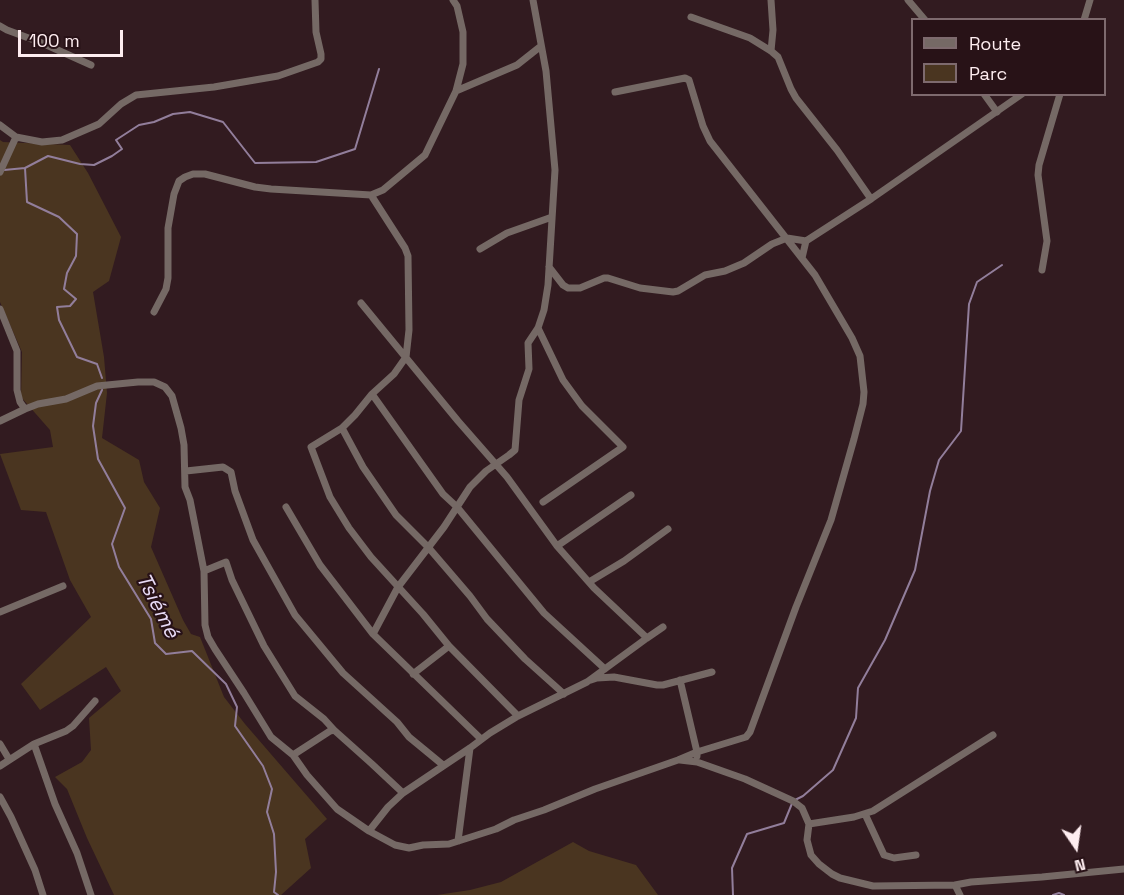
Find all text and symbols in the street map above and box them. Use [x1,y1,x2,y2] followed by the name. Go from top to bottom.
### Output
[21,18,126,56] scale bar
[911,18,1106,96] legend
[29,29,80,52] text: 100 m
[969,32,1021,55] text: Route
[969,62,1007,85] text: Parc
[130,569,184,643] water label: Tsiémé
[1046,817,1106,877] north arrow
[1073,854,1088,876] text: N

